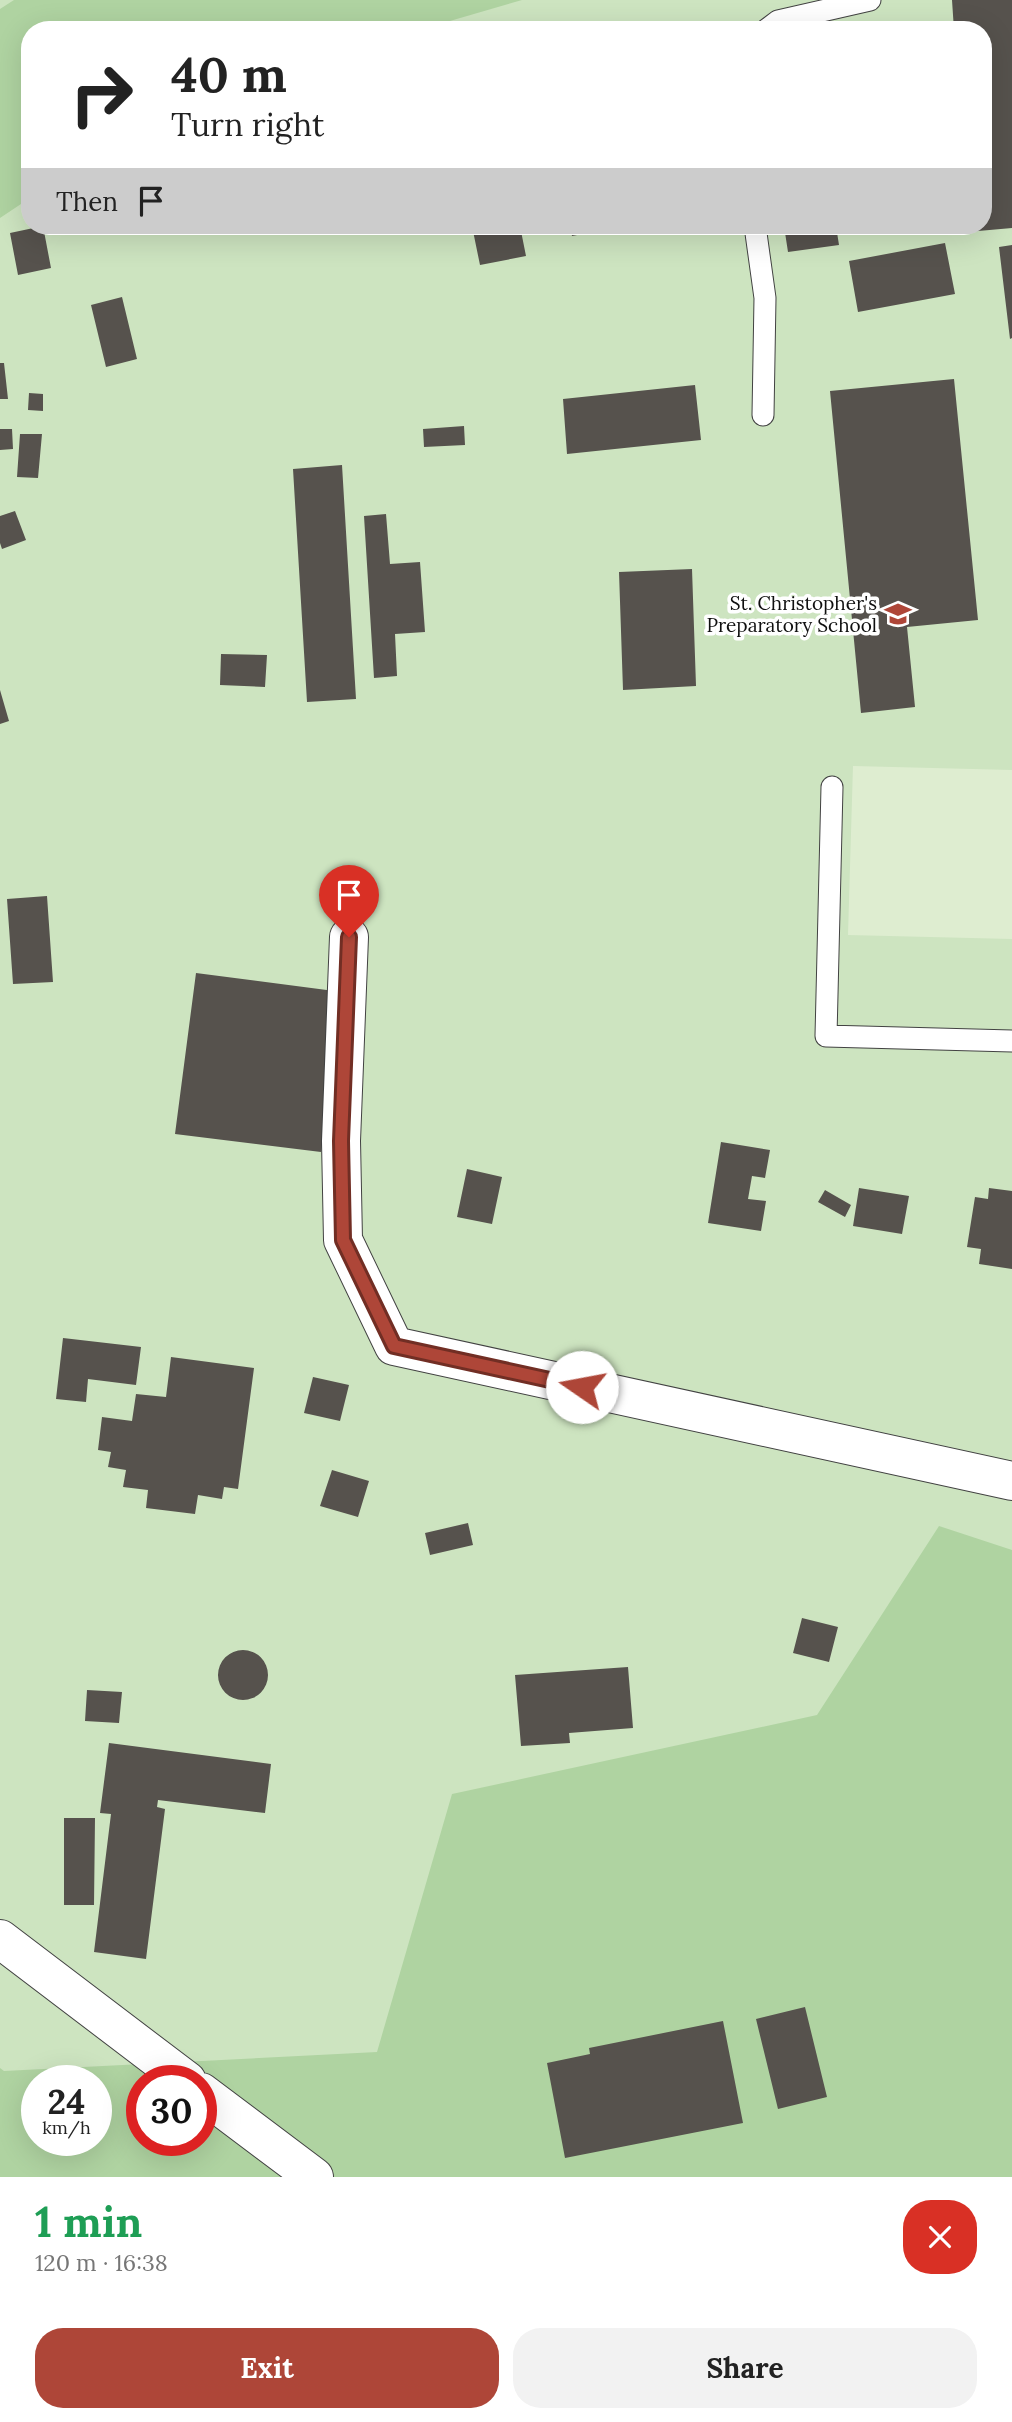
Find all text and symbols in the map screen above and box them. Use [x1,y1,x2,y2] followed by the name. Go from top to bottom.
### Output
[171,43,287,105] text: 40 m
[56,49,147,140] icon: right
[171,104,324,145] text: Turn right
[132,182,170,220] icon: arrive
[56,185,118,218] text: Then
[706,591,877,637] place label: St. Christopher's Preparatory School
[883,599,913,629] school or university icon: St. Christopher's Preparatory School
[319,865,379,937] pin
[330,876,368,914] icon: arrive
[545,1350,619,1424] position arrow
[126,2065,217,2156] speed limit sign: 30
[48,2079,85,2124] text: 24
[42,2116,91,2139] text: km/h
[35,2195,142,2249] text: 1 min
[903,2200,977,2274] button: close
[35,2248,168,2277] text: 120 m · 16:38
[35,2328,499,2408] button: Exit
[513,2328,977,2408] button: Share

